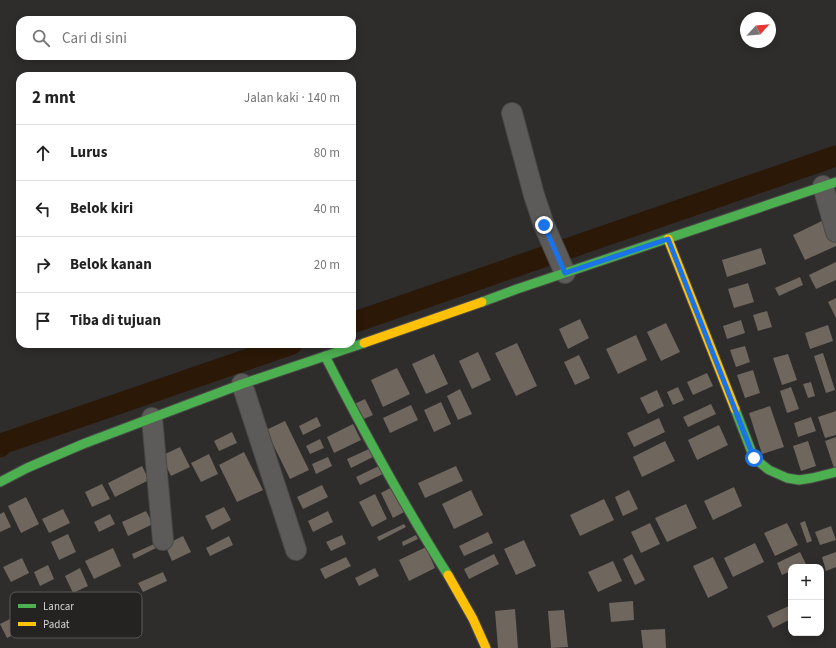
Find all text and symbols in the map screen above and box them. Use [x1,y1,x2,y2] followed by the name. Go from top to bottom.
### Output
[740,12,776,48] north arrow
[16,16,356,60] search box
[30,27,52,49] icon: search
[62,28,127,49] text: Cari di sini
[32,86,75,110] text: 2 mnt
[244,89,340,107] text: Jalan kaki · 140 m
[32,142,54,164] icon: ahead
[70,142,107,163] text: Lurus
[314,144,340,162] text: 80 m
[32,198,54,220] icon: left
[70,198,133,219] text: Belok kiri
[314,200,340,218] text: 40 m
[535,216,553,234] route end
[32,254,54,276] icon: right
[70,254,152,275] text: Belok kanan
[314,256,340,274] text: 20 m
[32,310,54,332] icon: arrive
[70,310,161,331] text: Tiba di tujuan
[745,449,763,467] route start
[788,564,824,636] map controls
[788,564,824,600] button: +
[10,592,142,638] legend
[43,599,74,614] text: Lancar
[788,600,824,636] button: −
[43,617,70,632] text: Padat

